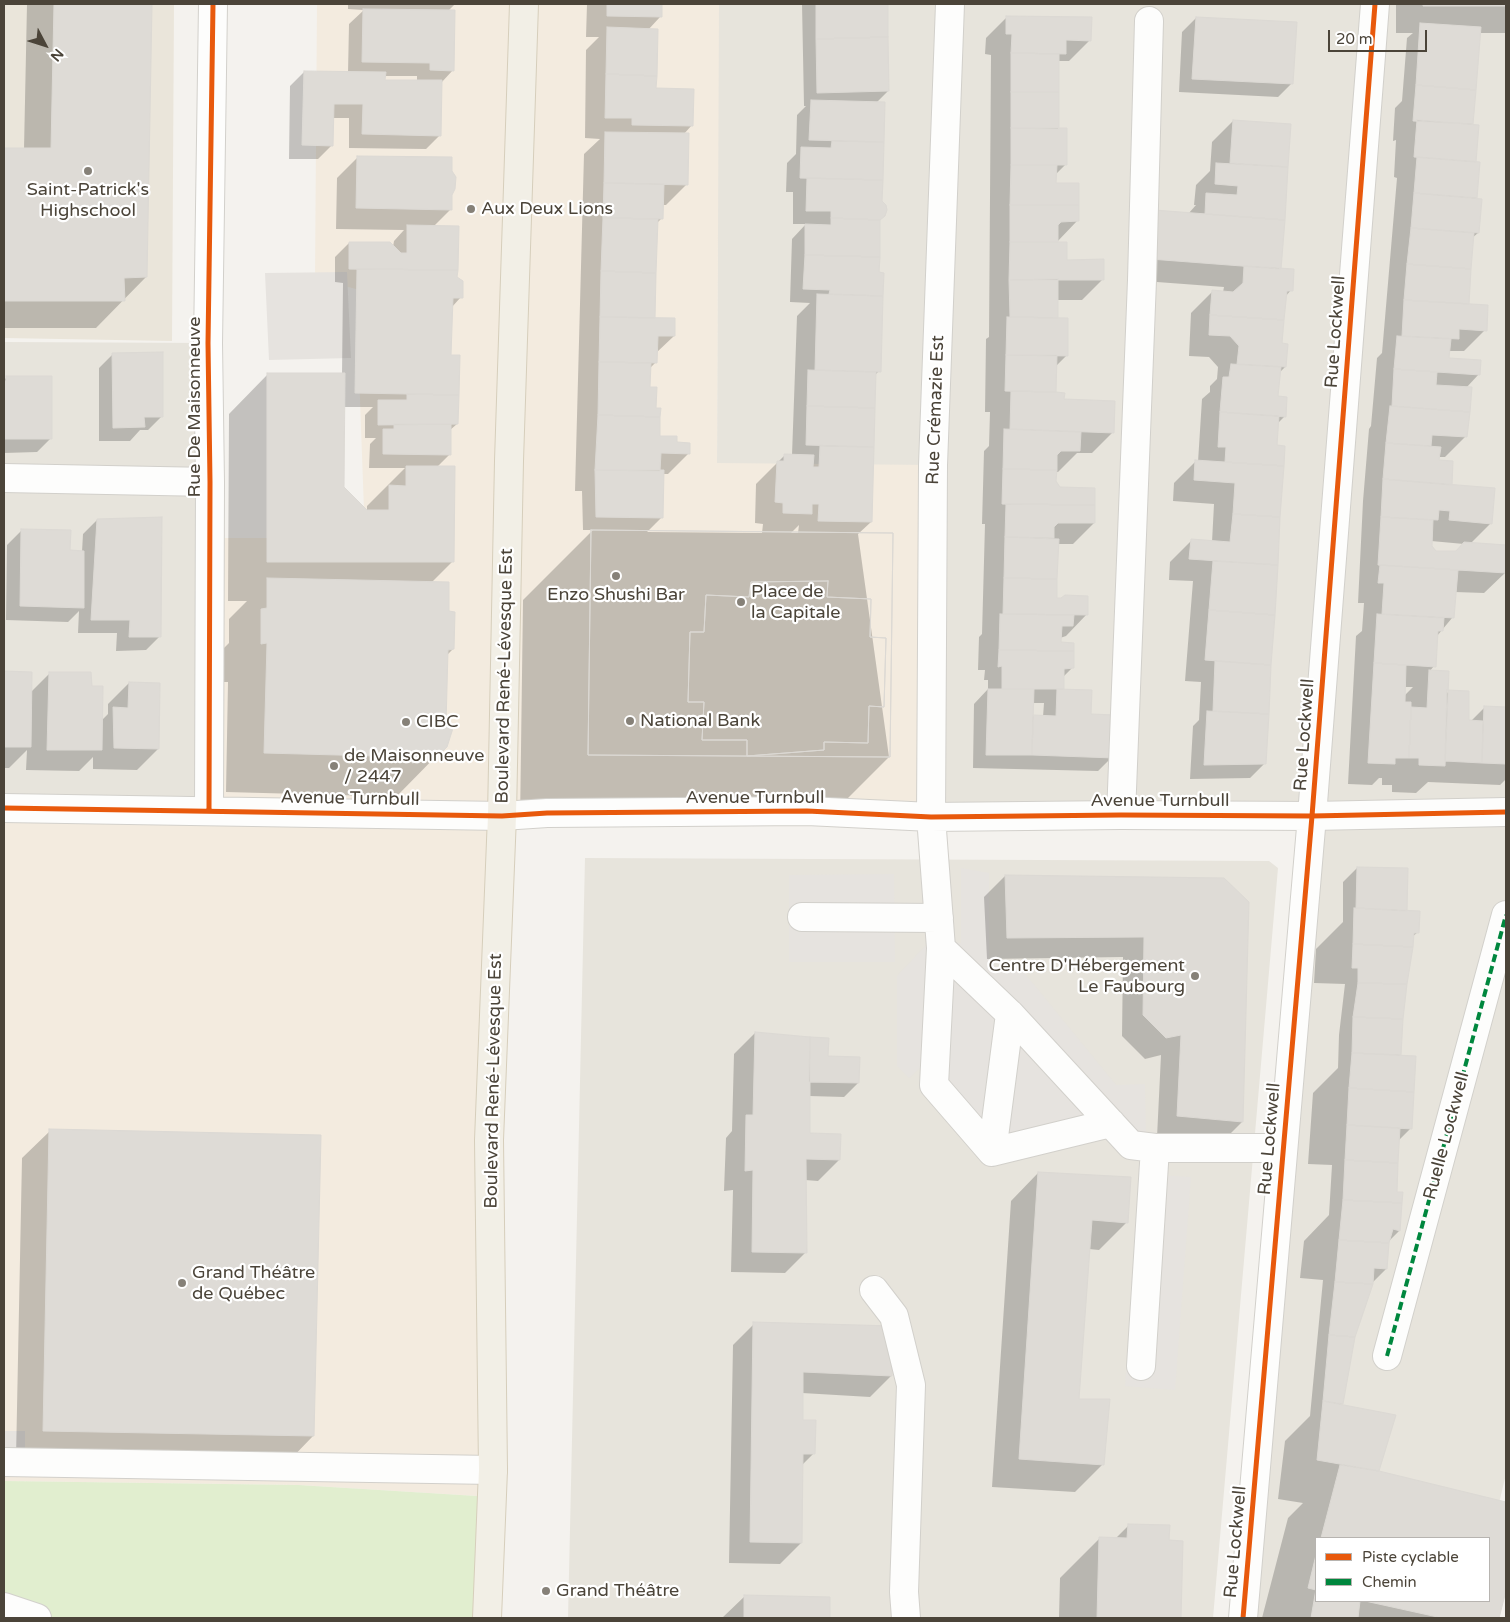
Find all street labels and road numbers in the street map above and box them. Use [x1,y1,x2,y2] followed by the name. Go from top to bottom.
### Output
[1321,275,1351,389] street label: Rue Lockwell
[184,317,206,497] street label: Rue De Maisonneuve
[923,335,949,485] street label: Rue Crémazie Est
[492,548,518,804] street label: Boulevard René-Lévesque Est
[1290,678,1320,792] street label: Rue Lockwell
[280,787,420,811] street label: Avenue Turnbull
[685,787,825,809] street label: Avenue Turnbull
[1090,790,1230,812] street label: Avenue Turnbull
[481,953,507,1209] street label: Boulevard René-Lévesque Est
[1420,1070,1474,1202] street label: Ruelle Lockwell
[1254,1082,1286,1196] street label: Rue Lockwell
[1220,1485,1252,1599] street label: Rue Lockwell

